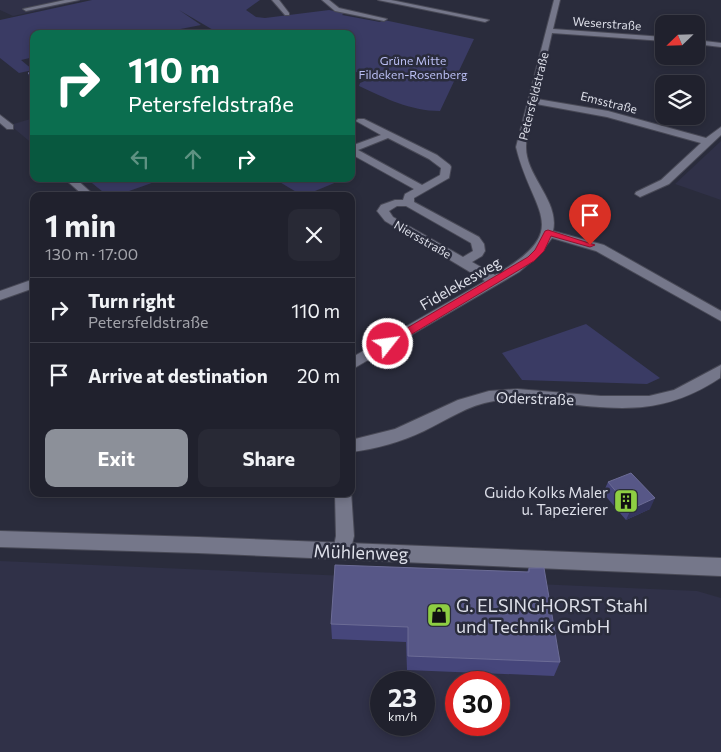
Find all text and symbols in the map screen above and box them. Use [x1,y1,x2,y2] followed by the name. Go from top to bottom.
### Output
[572,14,642,32] street label: Weserstraße
[655,15,705,65] north arrow
[655,15,705,125] map controls
[128,47,220,90] text: 110 m
[45,50,110,115] icon: right
[515,50,551,142] street label: Petersfeldstraße
[359,53,468,81] park label: Grüne Mitte Fildeken-Rosenberg
[655,75,705,125] button: layers
[579,88,639,116] street label: Emsstraße
[128,90,294,117] text: Petersfeldstraße
[126,145,154,173] icon: left
[179,145,207,173] icon: ahead
[232,145,260,173] icon: right
[569,194,611,245] pin
[576,201,604,229] icon: arrive
[45,206,116,243] text: 1 min
[288,209,340,261] button: close
[392,217,454,261] street label: Niersstraße
[45,244,138,263] text: 130 m · 17:00
[416,252,504,314] street label: Fidelekesweg
[88,289,175,312] text: Turn right
[45,296,73,324] icon: right
[291,299,340,322] text: 110 m
[88,312,209,331] text: Petersfeldstraße
[361,317,413,369] position arrow
[45,361,73,389] icon: arrive
[88,364,268,387] text: Arrive at destination
[297,364,340,387] text: 20 m
[496,388,574,408] street label: Oderstraße
[45,429,188,487] button: Exit
[198,429,340,487] button: Share
[484,483,608,518] place label: Guido Kolks Maler u. Tapezierer
[613,488,639,514] building icon: Guido Kolks Maler u. Tapezierer
[313,539,409,565] street label: Mühlenweg
[456,594,648,637] place label: G. ELSINGHORST Stahl und Technik GmbH
[426,602,452,628] shop icon: G. ELSINGHORST Stahl und Technik GmbH
[445,671,510,736] speed limit sign: 30
[388,682,417,712] text: 23
[388,709,417,723] text: km/h

